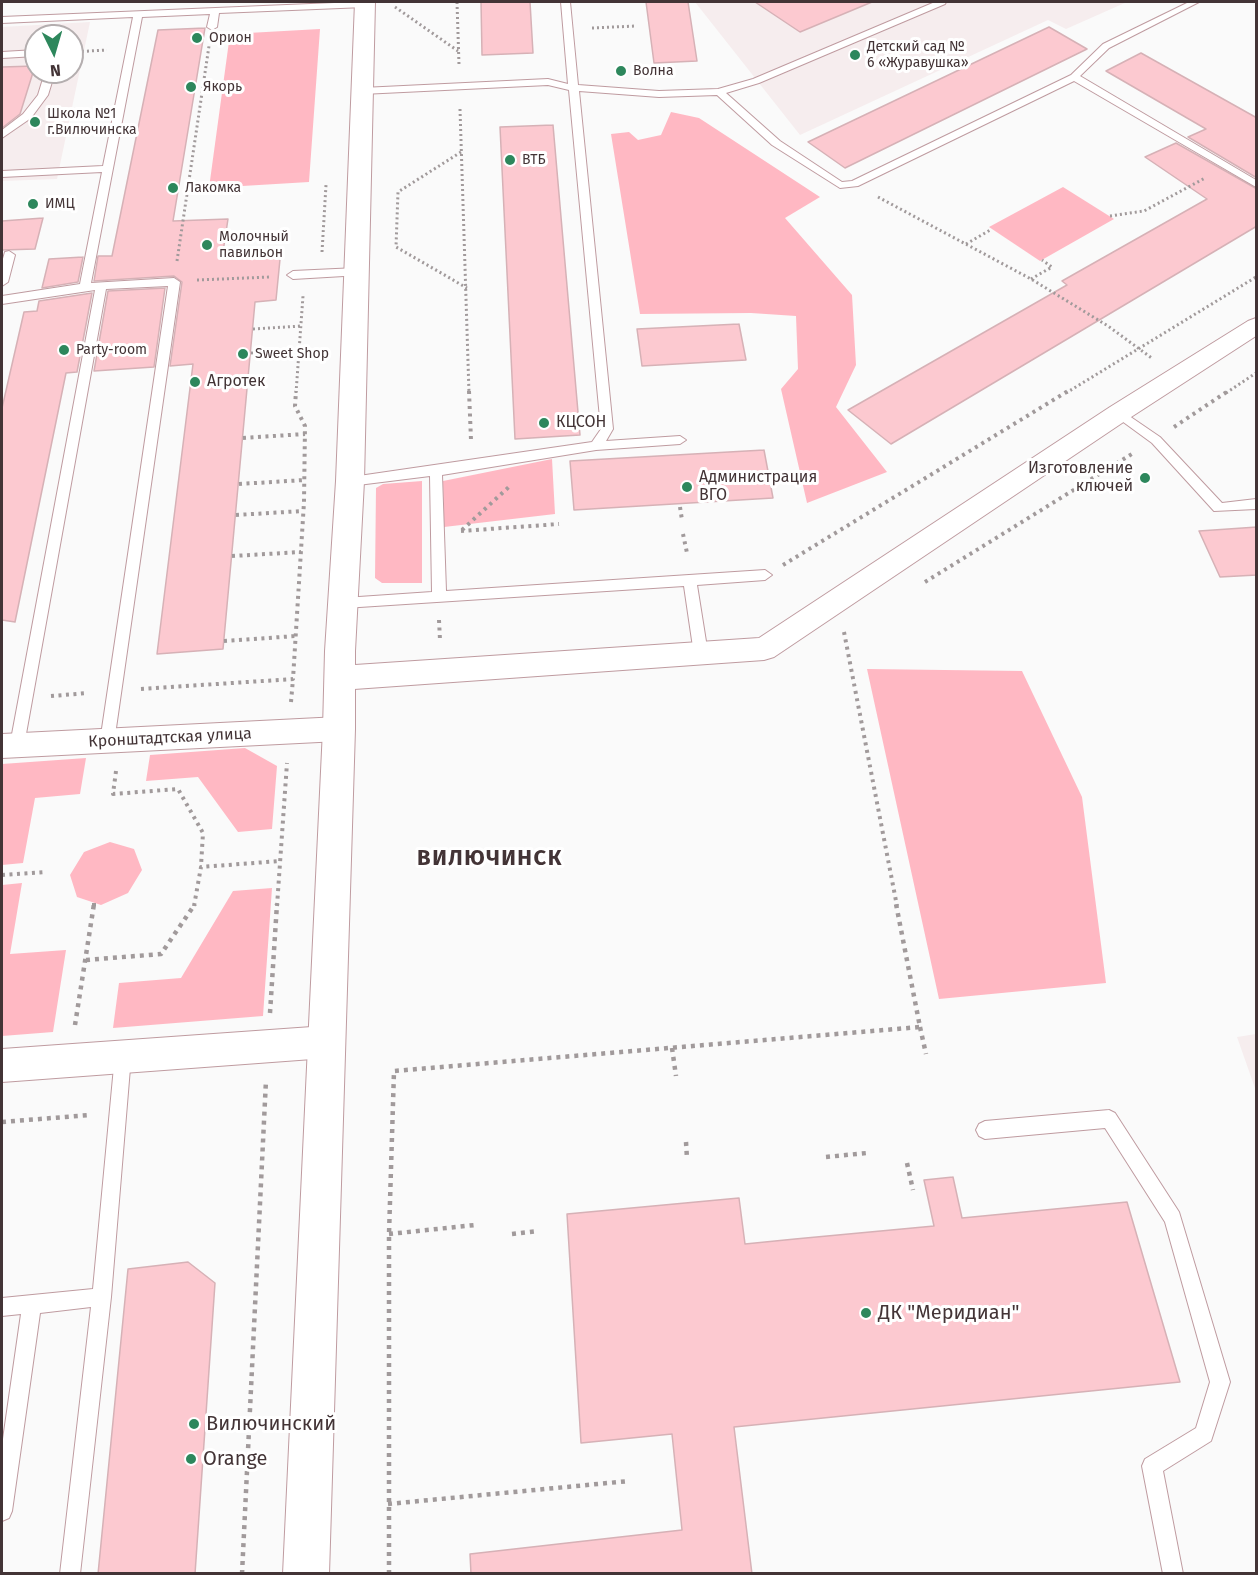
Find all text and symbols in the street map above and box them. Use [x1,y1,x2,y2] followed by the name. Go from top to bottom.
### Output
[24,24,84,84] north arrow
[209,30,252,46] place label: Орион
[190,31,204,45] marker: Орион
[867,39,969,72] place label: Детский сад № 6 «Журавушка»
[848,48,862,62] marker: Детский сад № 6 «Журавушка»
[49,61,62,80] text: N
[633,63,674,79] place label: Волна
[614,64,628,78] marker: Волна
[203,79,242,95] place label: Якорь
[184,80,198,94] marker: Якорь
[47,106,137,138] place label: Школа №1 г.Вилючинска
[28,115,42,129] marker: Школа №1 г.Вилючинска
[522,152,546,168] place label: ВТБ
[503,153,517,167] marker: ВТБ
[185,180,241,196] place label: Лакомка
[166,181,180,195] marker: Лакомка
[45,196,75,212] place label: ИМЦ
[26,197,40,211] marker: ИМЦ
[219,229,289,262] place label: Молочный павильон
[200,238,214,252] marker: Молочный павильон
[76,342,147,358] place label: Party-room
[57,343,71,357] marker: Party-room
[255,346,329,362] place label: Sweet Shop
[236,347,250,361] marker: Sweet Shop
[207,372,265,392] place label: Агротек
[188,375,202,389] marker: Агротек
[556,413,606,433] place label: КЦСОН
[537,416,551,430] marker: КЦСОН
[1028,459,1133,497] place label: Изготовление ключей
[699,468,817,506] place label: Администрация ВГО
[1138,471,1152,485] marker: Изготовление ключей
[680,480,694,494] marker: Администрация ВГО
[88,724,252,752] street label: Кронштадтская улица
[417,846,563,872] district label: ВИЛЮЧИНСК
[878,1301,1019,1325] place label: ДК "Меридиан"
[859,1306,873,1320] marker: ДК "Меридиан"
[206,1412,336,1436] place label: Вилючинский
[187,1417,201,1431] marker: Вилючинский
[203,1447,267,1471] place label: Orange
[184,1452,198,1466] marker: Orange

